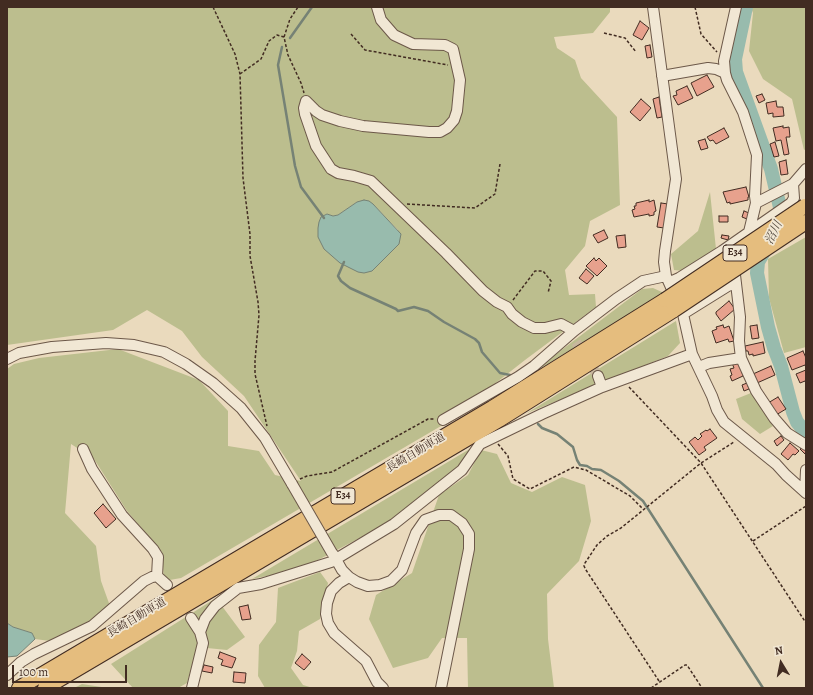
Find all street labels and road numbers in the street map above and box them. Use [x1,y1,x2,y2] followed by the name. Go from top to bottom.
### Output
[723,245,747,261] road number: E34
[384,430,448,476] street label: 長崎自動車道
[331,488,355,504] road number: E34
[105,595,169,641] street label: 長崎自動車道

